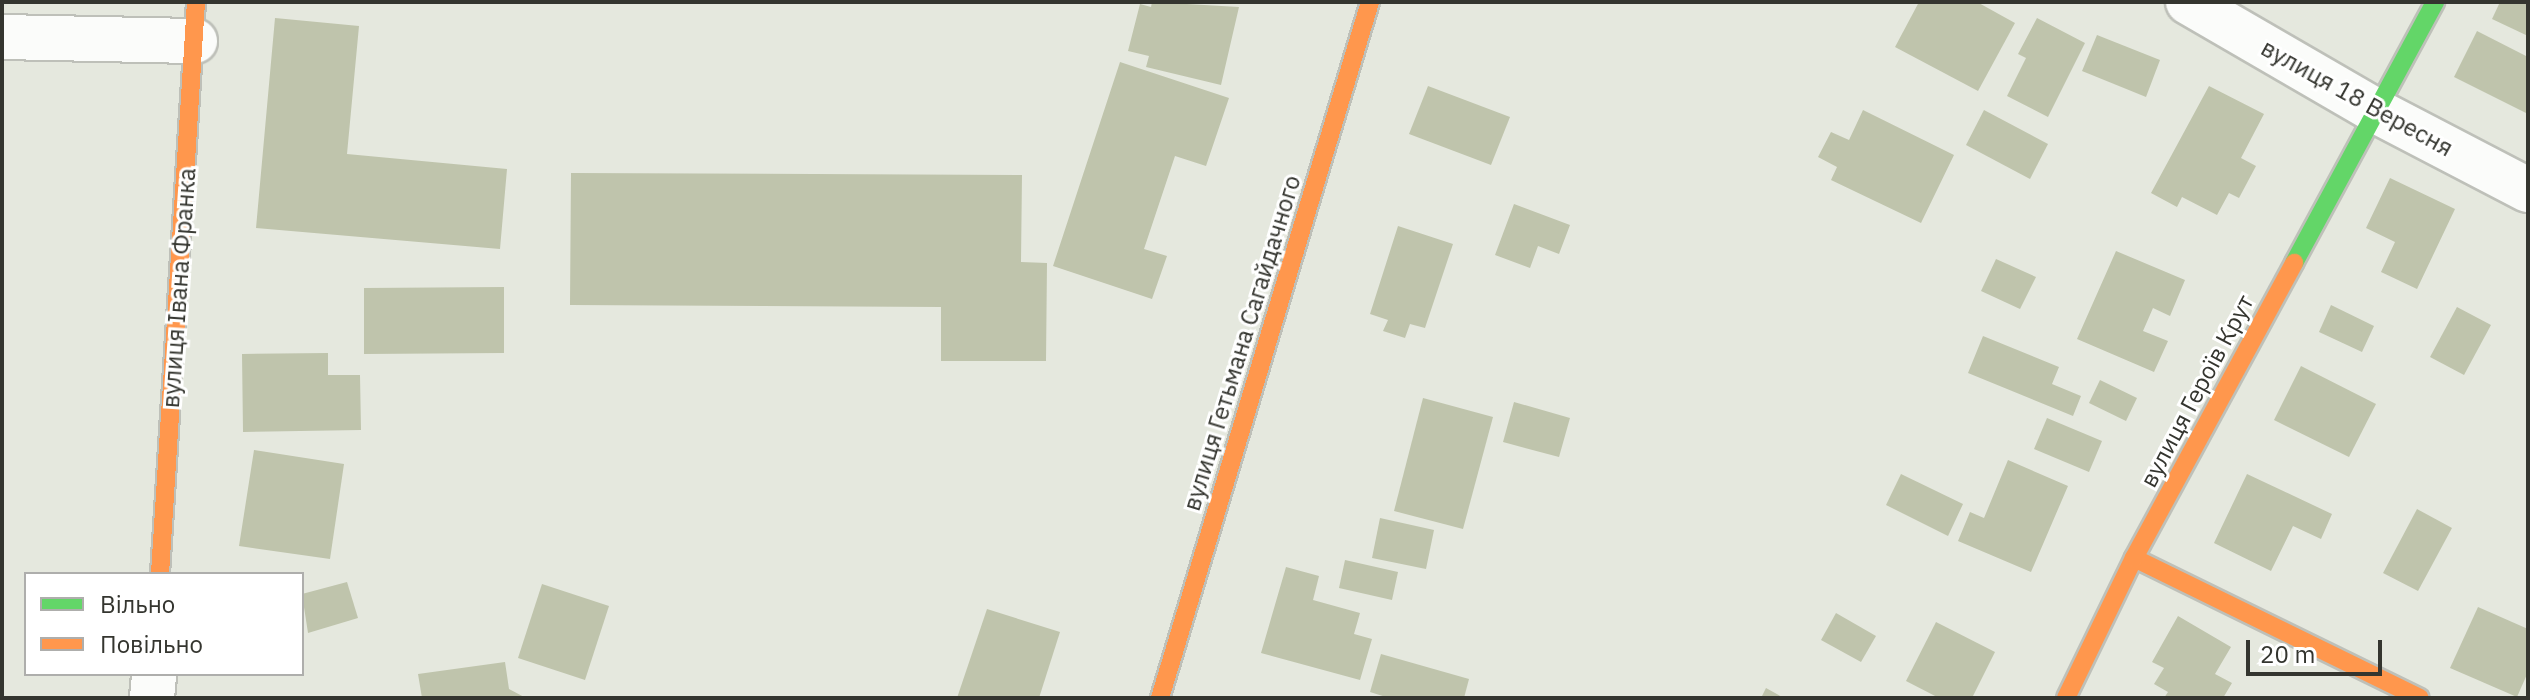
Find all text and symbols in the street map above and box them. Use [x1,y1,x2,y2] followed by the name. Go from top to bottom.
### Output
[2256,33,2458,163] street label: вулиця 18 Вересня
[156,167,202,409] street label: вулиця Івана Франка
[1177,172,1307,514] street label: вулиця Гетьмана Сагайдачного
[2134,290,2260,492] street label: вулиця Героїв Крут
[24,572,304,676] legend
[100,588,175,620] text: Вільно
[2250,624,2386,674] scale bar
[100,628,203,660] text: Повільно
[2260,638,2315,670] text: 20 m

